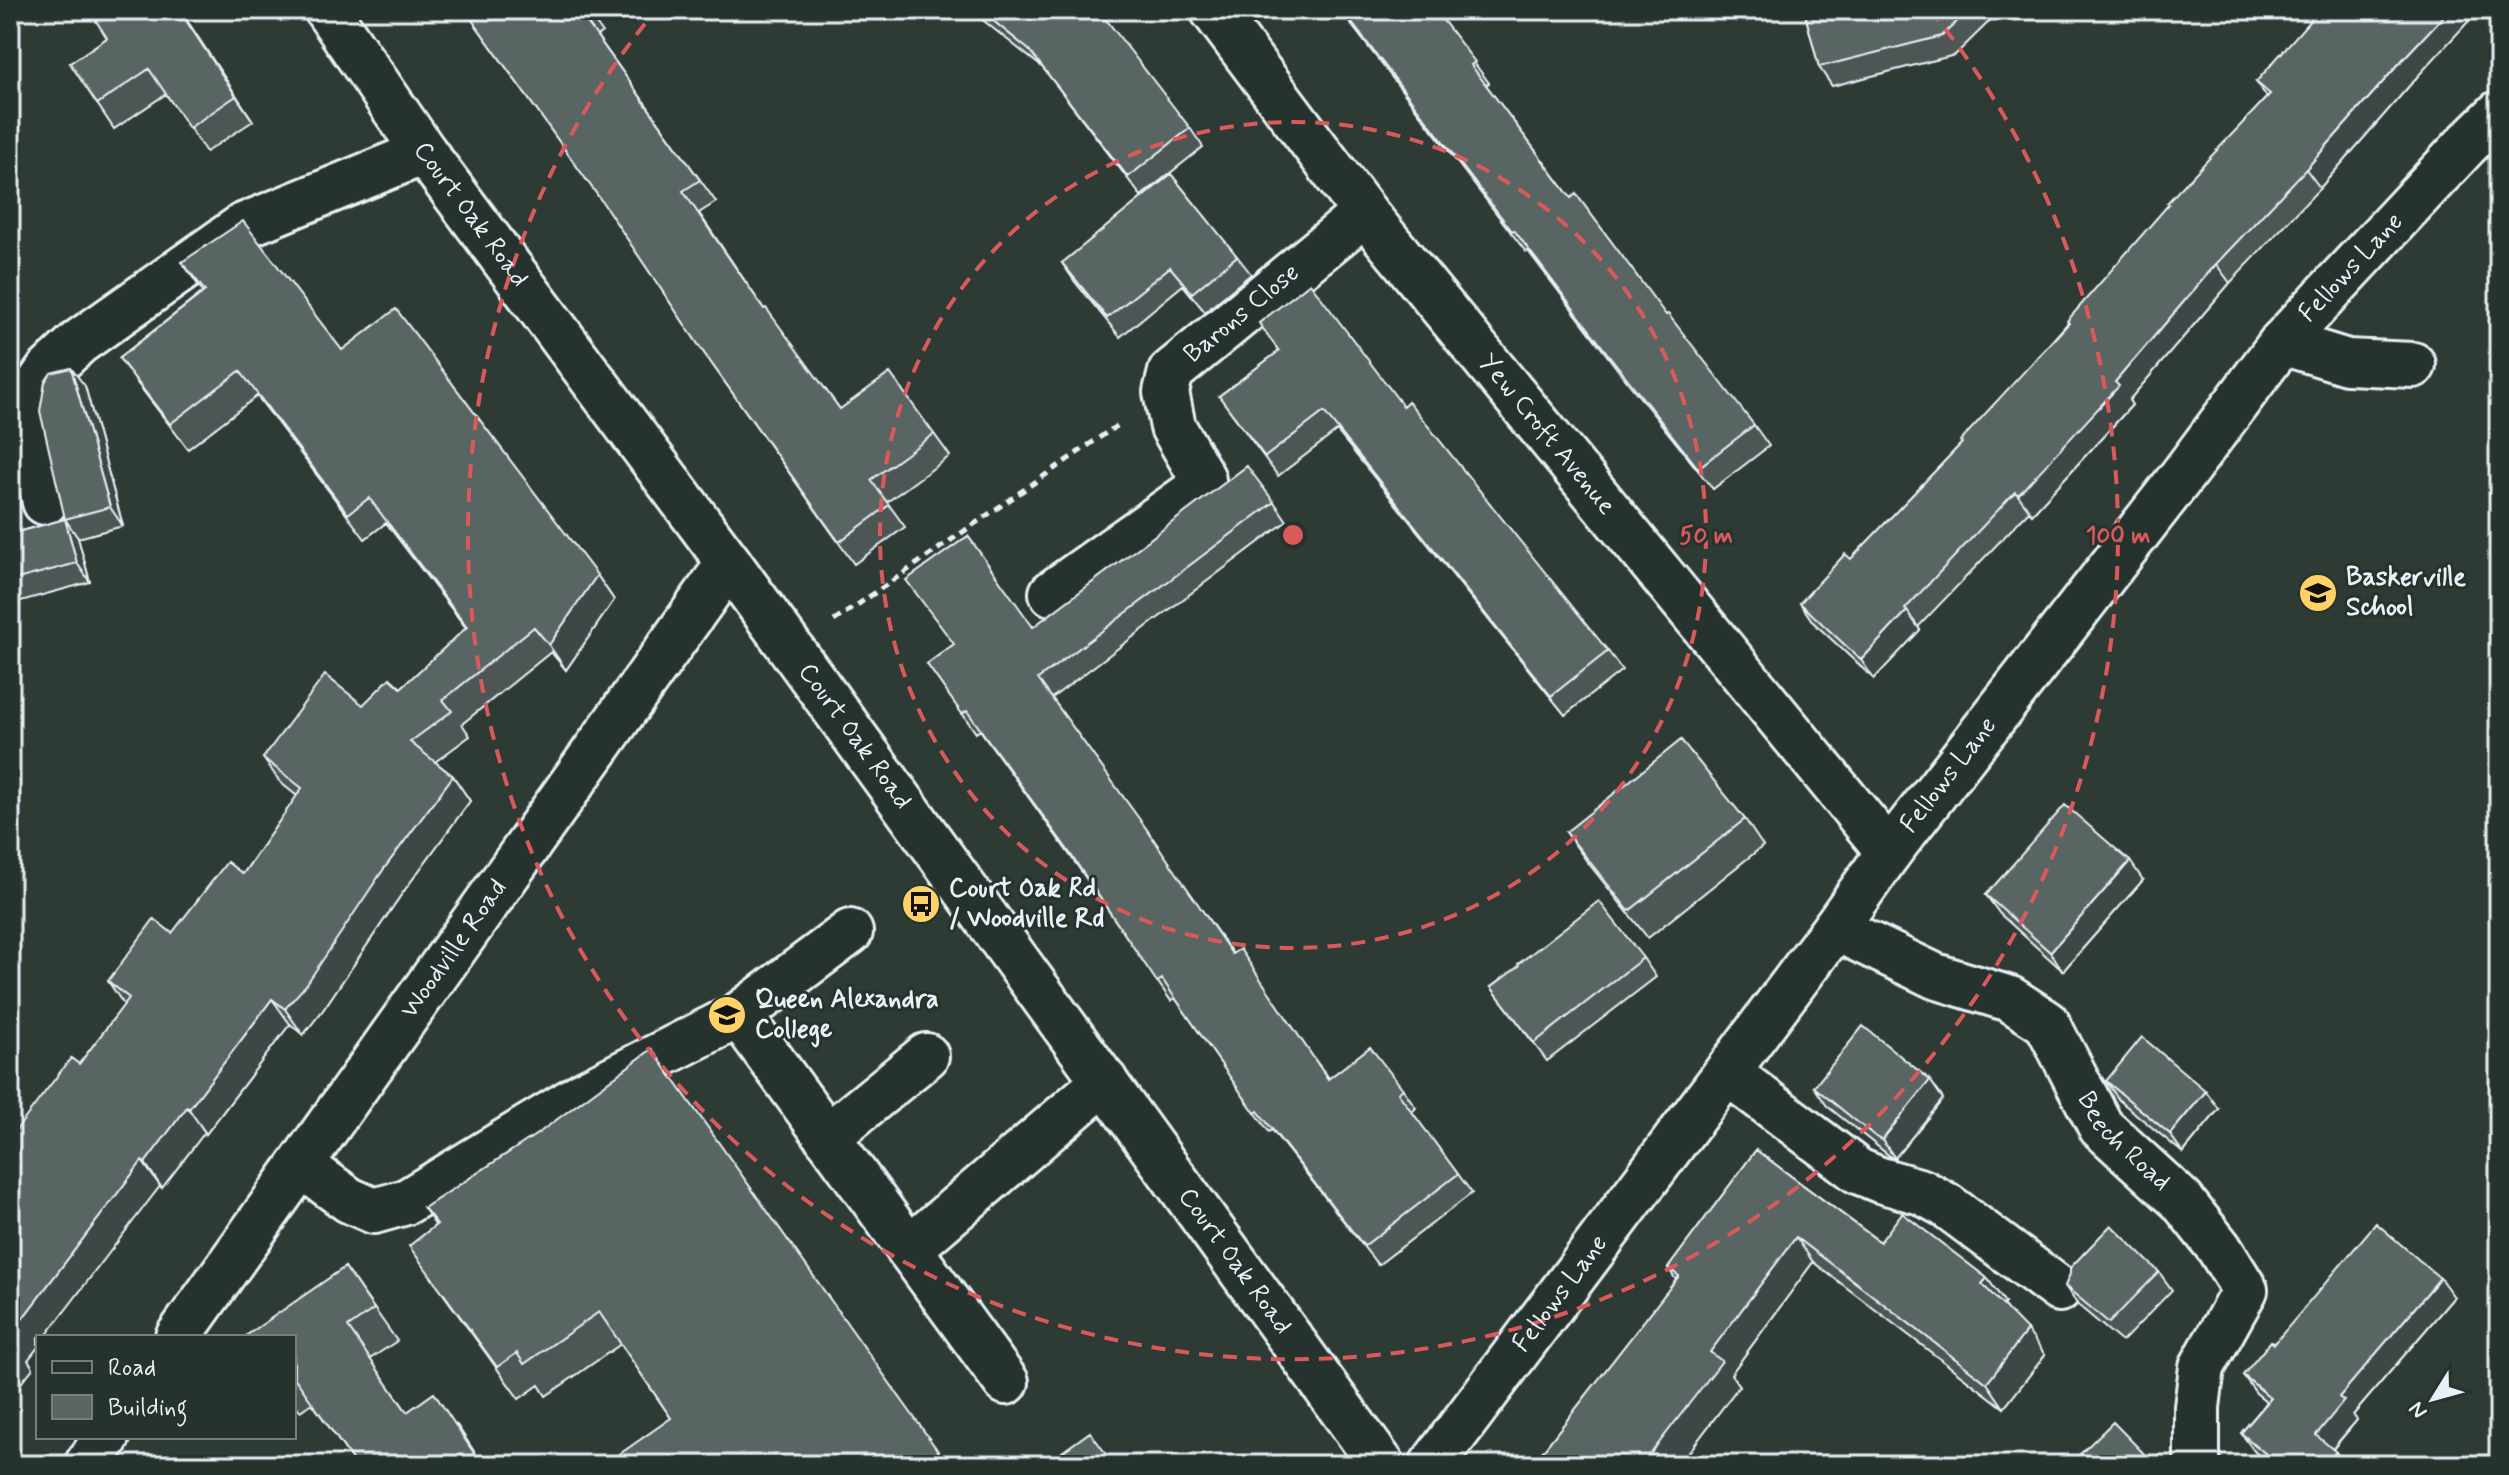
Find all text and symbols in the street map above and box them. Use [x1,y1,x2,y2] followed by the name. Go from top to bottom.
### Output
[405,135,536,294] street label: Court Oak Road
[2291,205,2411,330] street label: Fellows Lane
[1177,256,1307,371] street label: Barons Close
[1470,347,1623,522] street label: Yew Croft Avenue
[1279,521,1307,549] centre of rings
[1679,521,1733,552] text: 50 m
[2086,521,2150,552] text: 100 m
[2346,561,2466,625] place label: Baskerville School
[2297,572,2339,614] school or university icon: Baskerville School
[790,656,919,817] street label: Court Oak Road
[1893,710,2005,840] street label: Fellows Lane
[949,872,1104,936] place label: Court Oak Rd / Woodville Rd
[393,873,515,1026] street label: Woodville Road
[900,883,942,925] bus stop icon: Court Oak Rd / Woodville Rd
[755,983,939,1048] place label: Queen Alexandra College
[706,994,748,1036] school or university icon: Queen Alexandra College
[2069,1086,2178,1199] street label: Beech Road
[1170,1181,1299,1342] street label: Court Oak Road
[1505,1228,1616,1360] street label: Fellows Lane
[36,1335,296,1439] legend
[108,1353,156,1384] text: Road
[2393,1359,2473,1439] north arrow
[108,1393,188,1427] text: Building
[2403,1396,2434,1424] text: N

